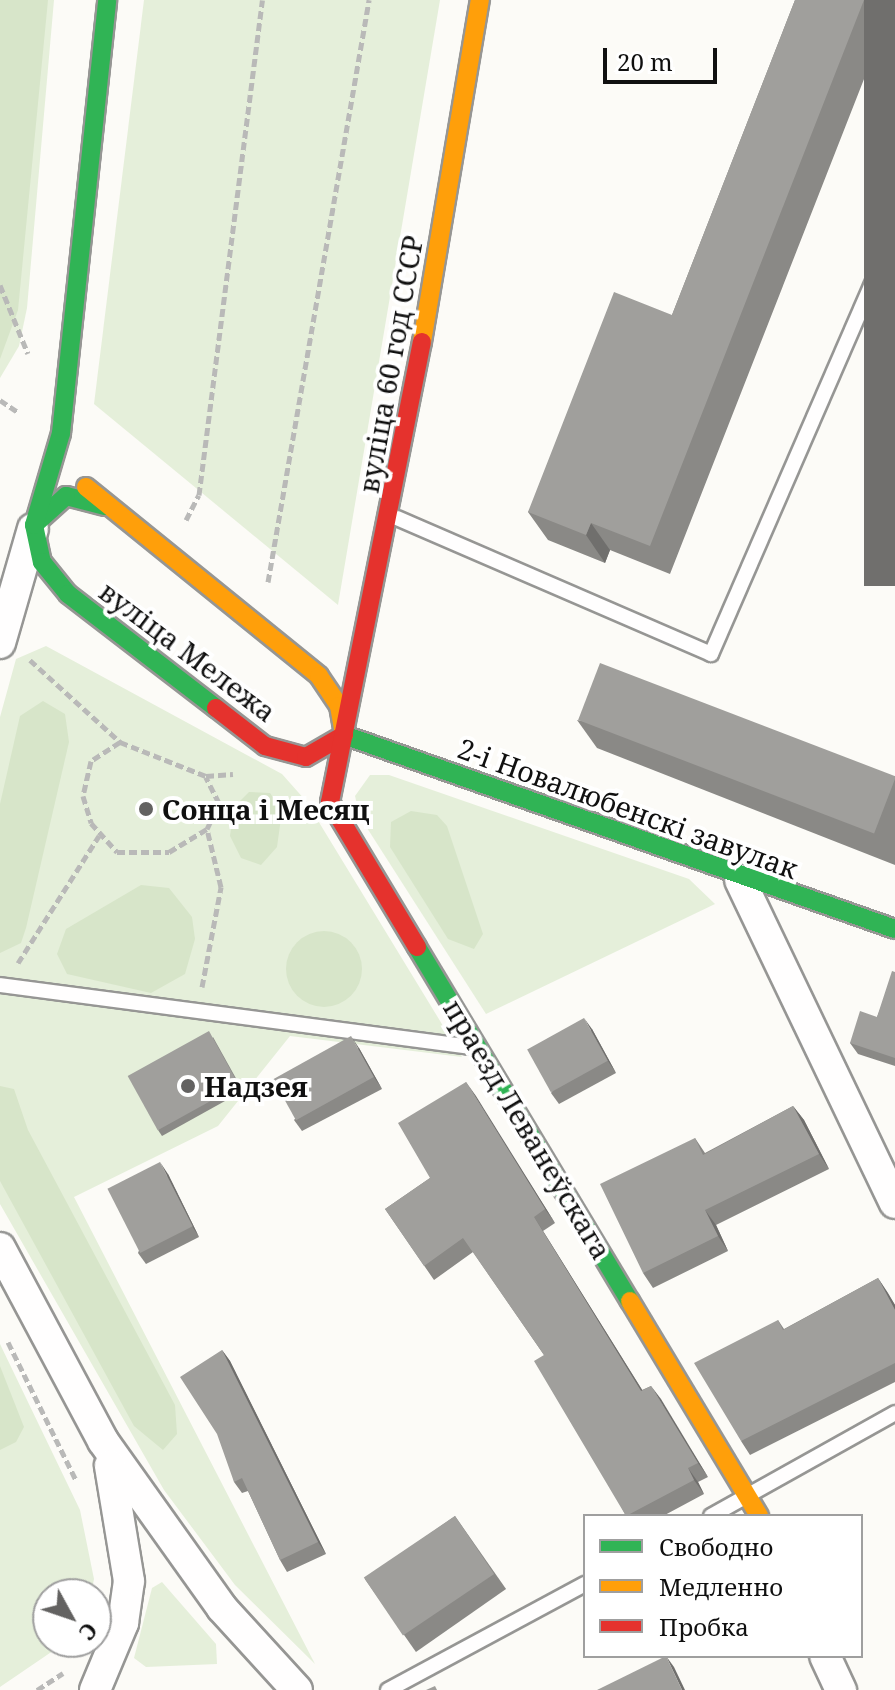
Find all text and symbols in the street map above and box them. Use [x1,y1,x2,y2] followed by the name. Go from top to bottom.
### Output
[607,32,721,82] scale bar
[617,45,673,78] text: 20 m
[351,232,429,496] street label: вуліца 60 год СССР
[93,574,283,728] street label: вуліца Мележа
[453,731,803,885] street label: 2-і Новалюбенскі завулак
[162,792,369,826] place label: Сонца і Месяц
[137,800,155,818] marker: Сонца і Месяц
[437,993,619,1265] street label: праезд Леванеўскага
[204,1069,308,1103] place label: Надзея
[179,1077,197,1095] marker: Надзея
[583,1514,863,1658] legend
[659,1530,773,1563] text: Свободно
[659,1570,783,1603] text: Медленно
[32,1578,112,1658] north arrow
[659,1610,749,1643] text: Пробка
[73,1617,105,1647] text: С

